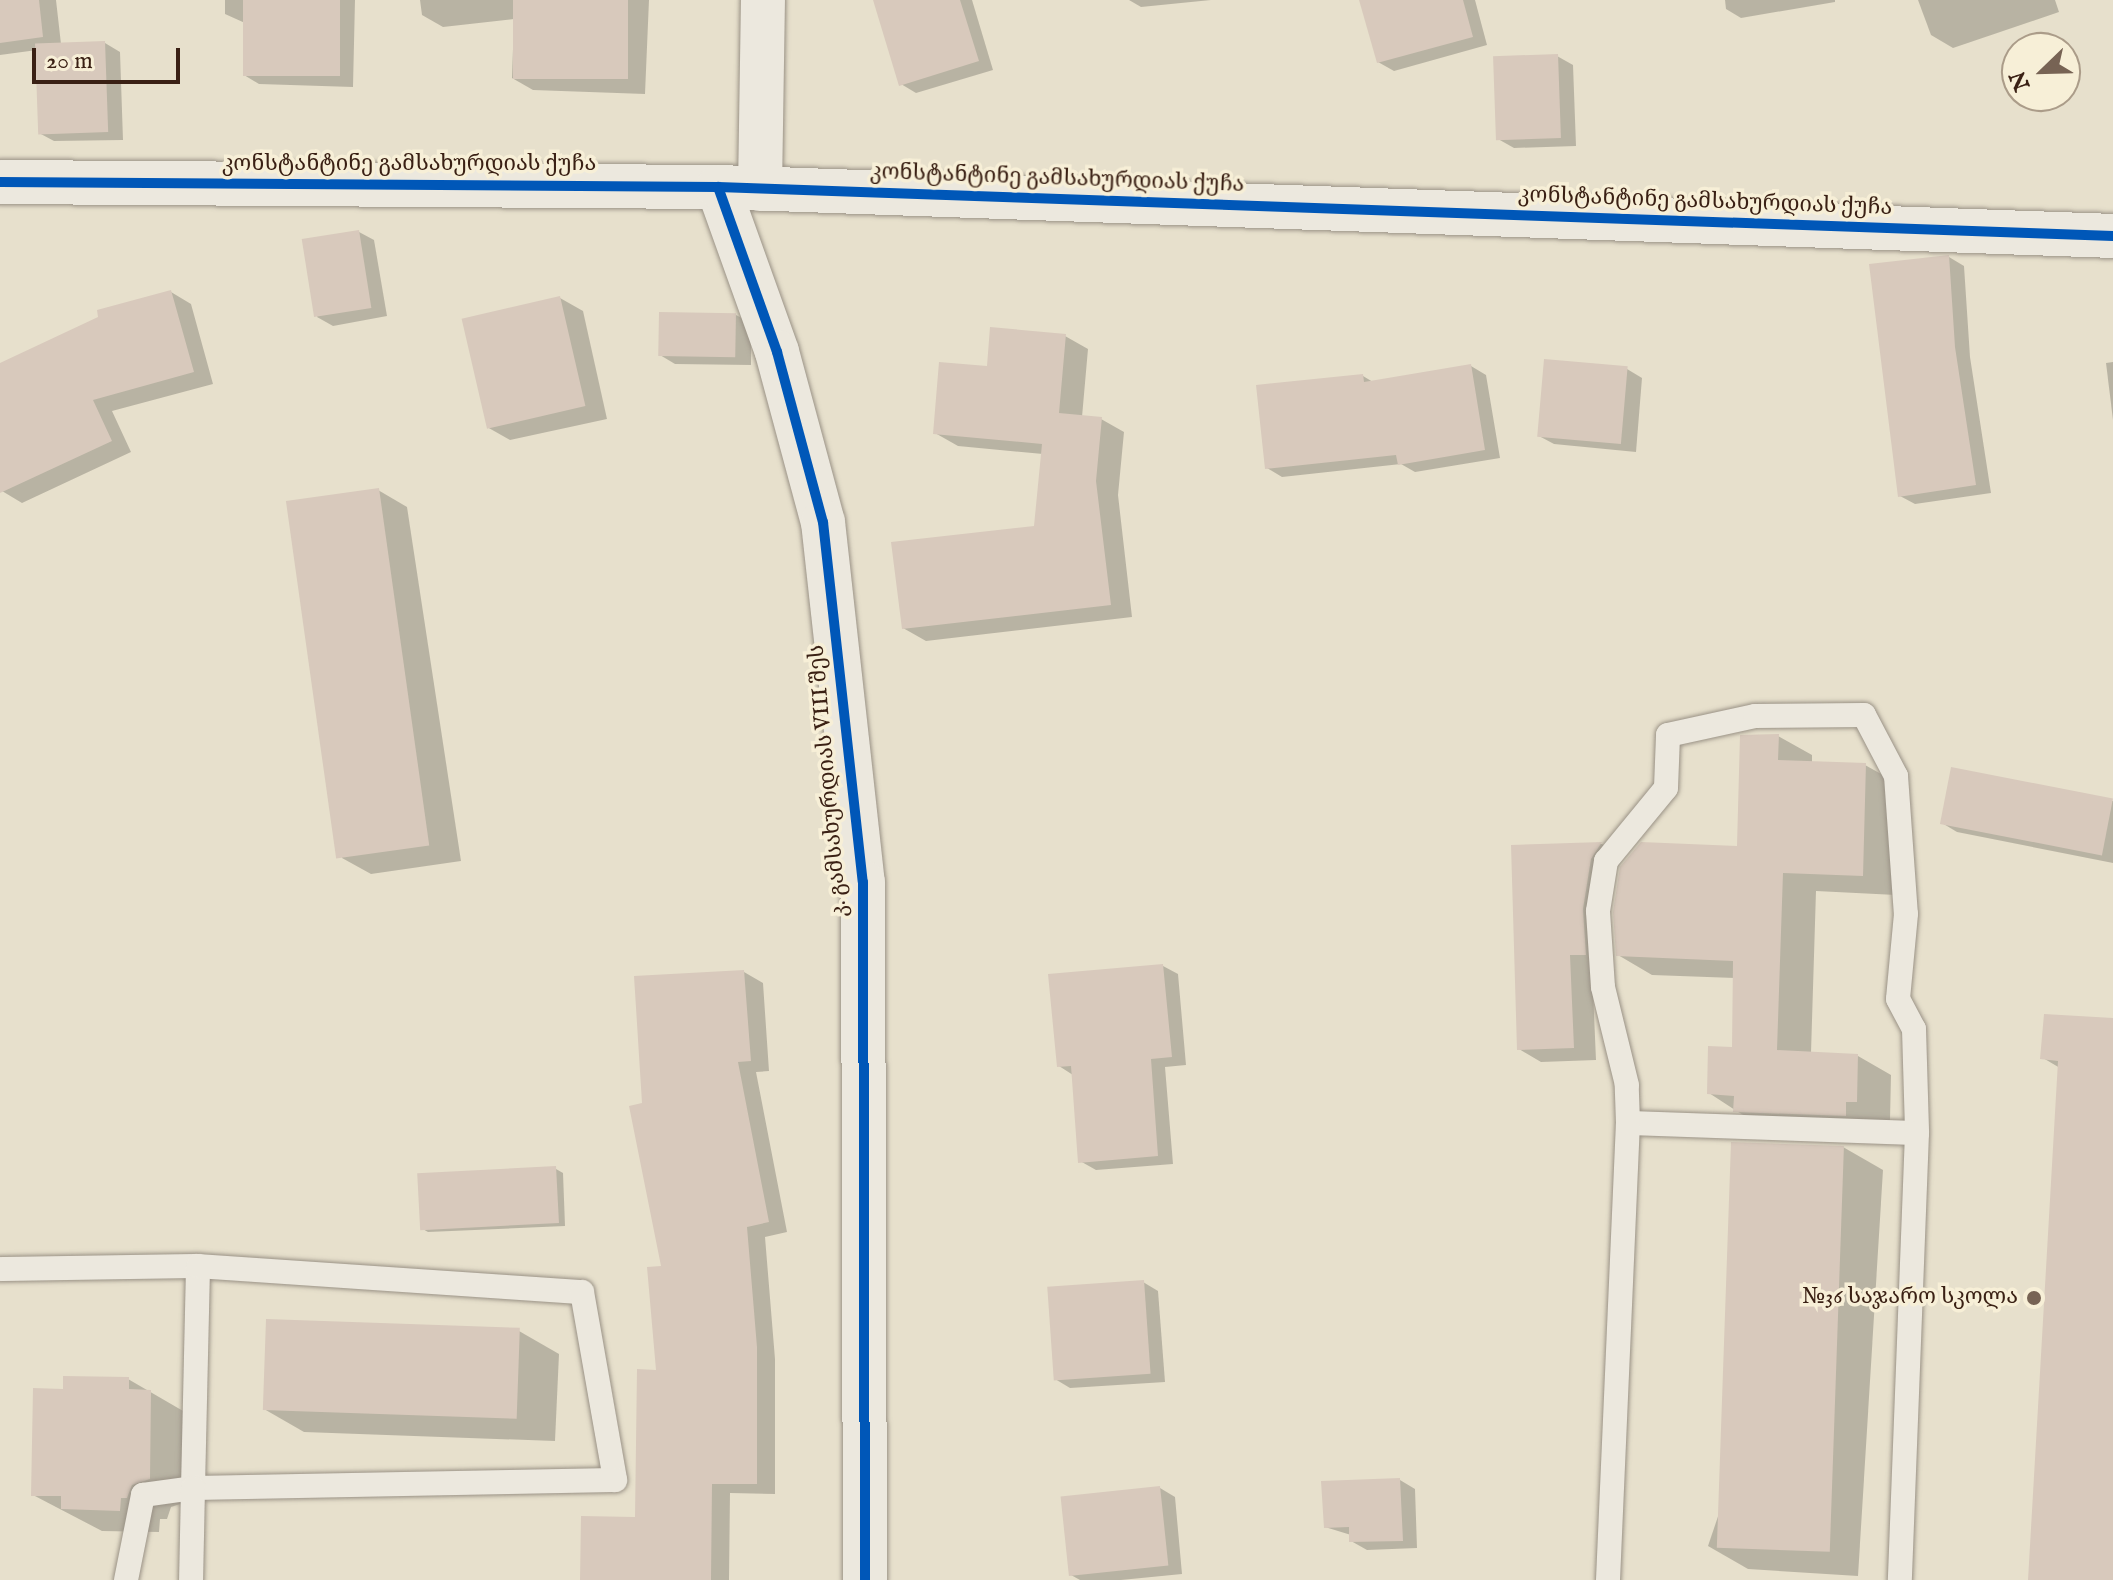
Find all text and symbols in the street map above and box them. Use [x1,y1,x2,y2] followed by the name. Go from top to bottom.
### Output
[36,32,184,82] scale bar
[2001,32,2081,112] north arrow
[46,46,93,77] text: 20 m
[2004,66,2037,95] text: N
[222,152,596,178] street label: კონსტანტინე გამსახურდიას ქუჩა
[869,159,1245,199] street label: კონსტანტინე გამსახურდიას ქუჩა
[1517,182,1893,222] street label: კონსტანტინე გამსახურდიას ქუჩა
[804,644,854,918] street label: კ. გამსახურდიას VIII შეს
[1803,1285,2018,1311] place label: №36 საჯარო სკოლა
[2025,1289,2043,1307] marker: №36 საჯარო სკოლა

